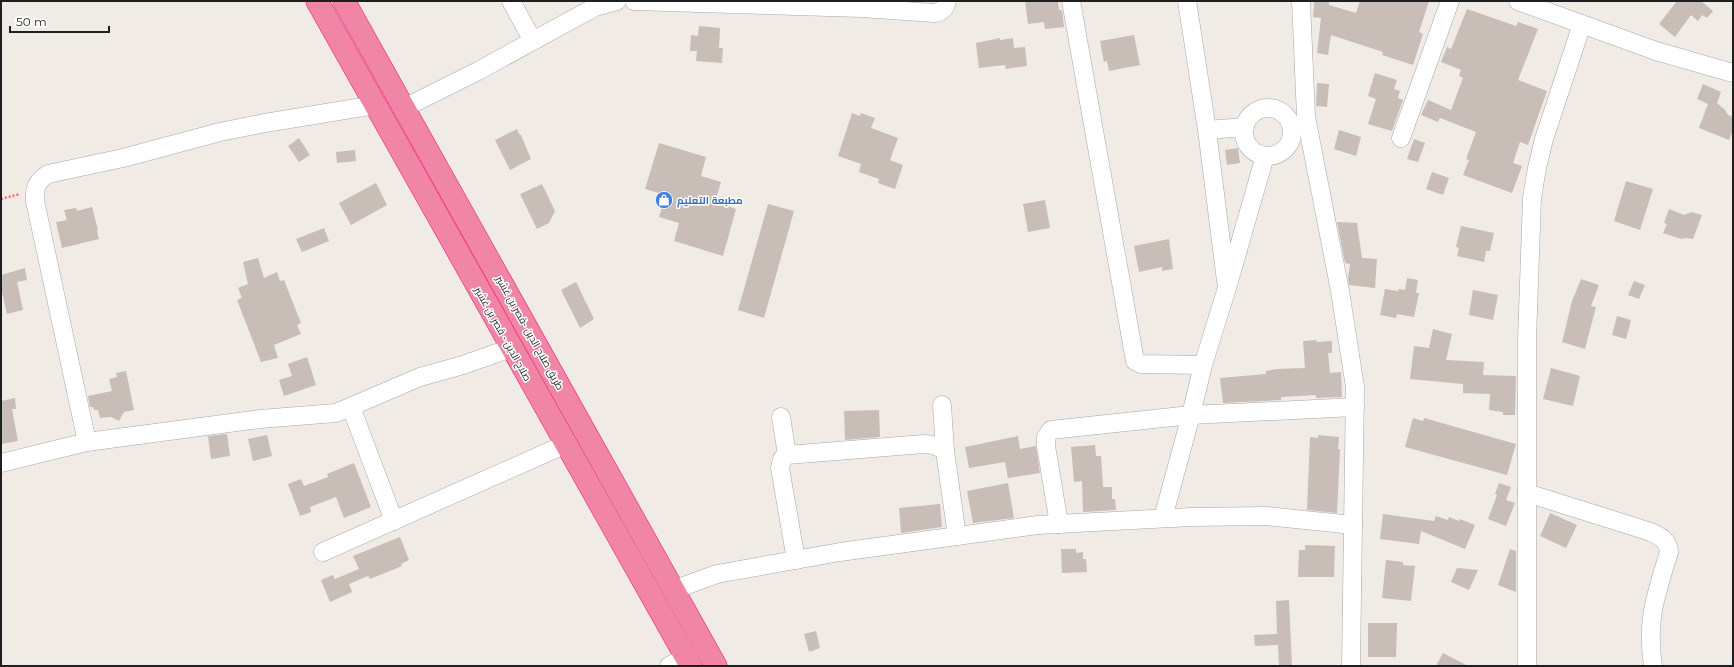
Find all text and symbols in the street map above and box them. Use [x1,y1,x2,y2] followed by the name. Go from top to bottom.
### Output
[10,8,109,34] scale bar
[16,14,47,29] text: 50 m
[654,190,674,210] shop icon: مطبعة التعليم
[677,194,743,208] place label: مطبعة التعليم
[493,273,567,392] street label: طريق صلاح الدين -قصر بن غشير
[471,284,534,383] street label: صلاح الدين - قصر بن غشير

